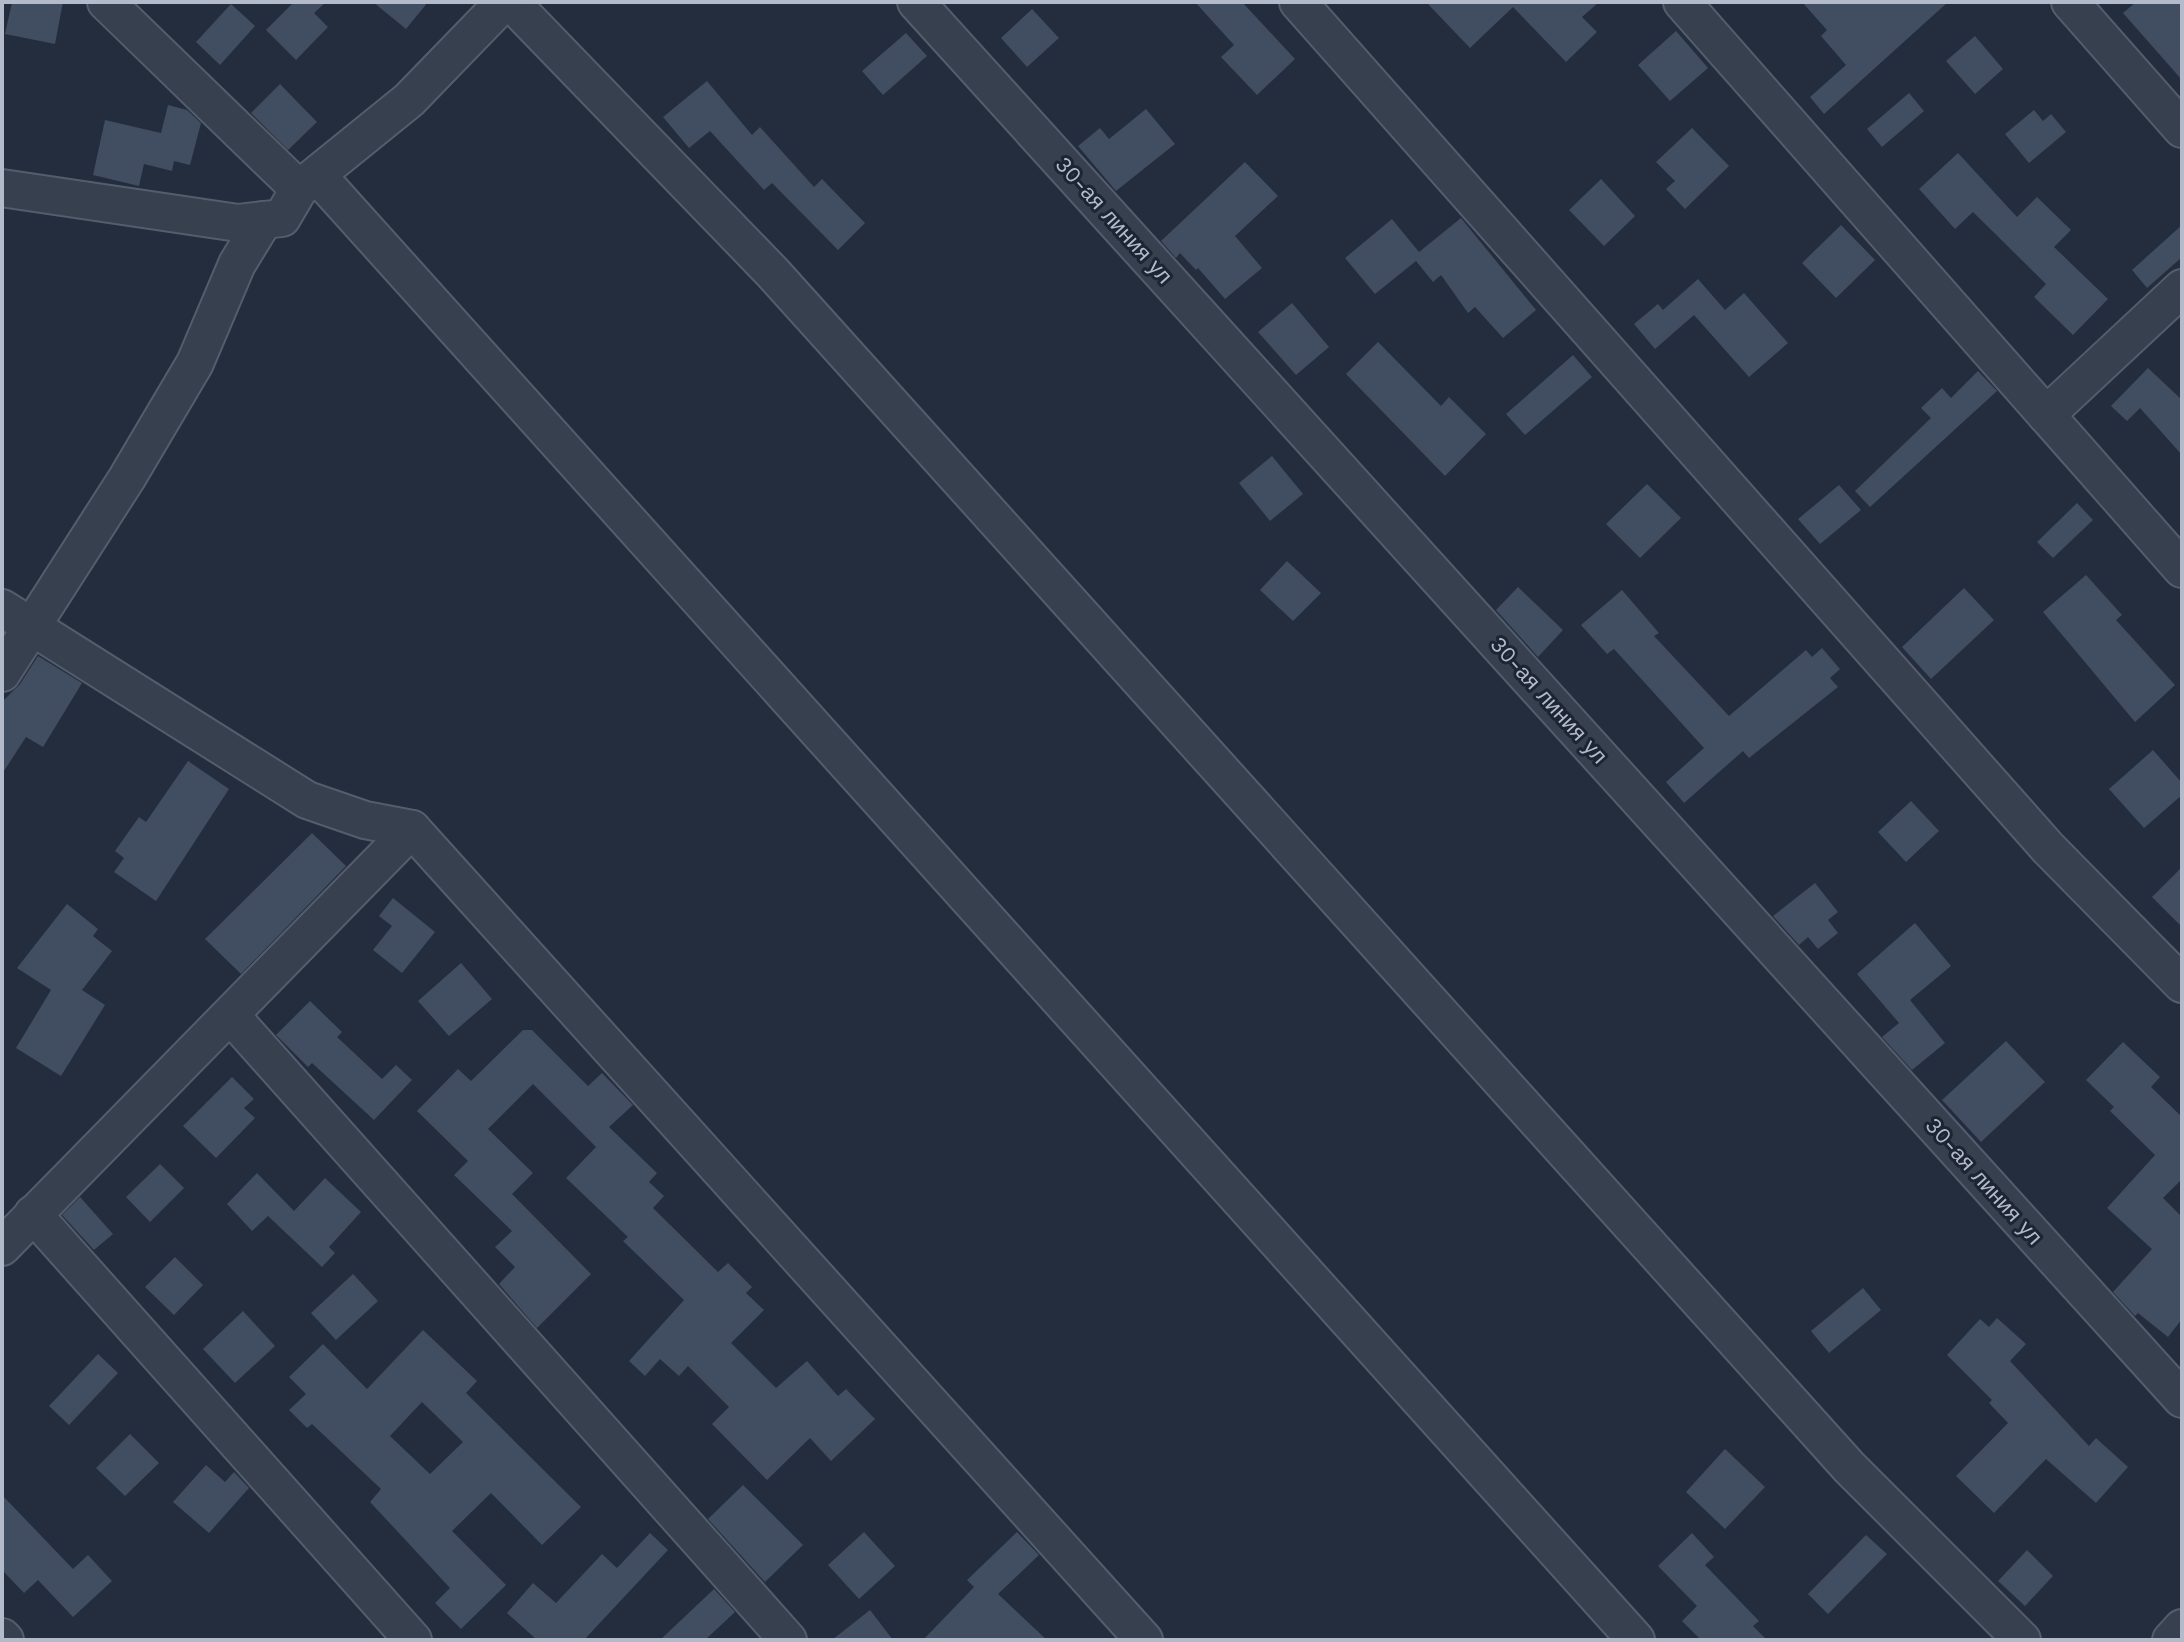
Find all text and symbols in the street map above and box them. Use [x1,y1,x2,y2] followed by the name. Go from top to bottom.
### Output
[1051,152,1177,288] street label: 30-ая линия ул
[1486,632,1612,768] street label: 30-ая линия ул
[1921,1113,2047,1249] street label: 30-ая линия ул

